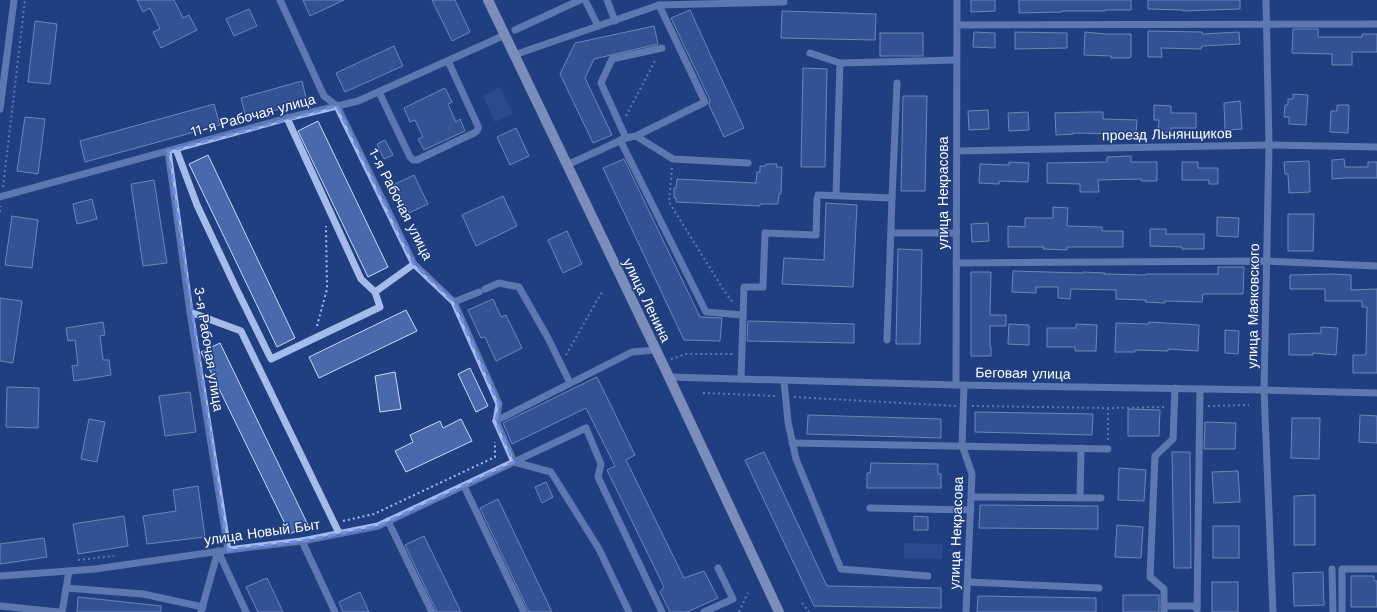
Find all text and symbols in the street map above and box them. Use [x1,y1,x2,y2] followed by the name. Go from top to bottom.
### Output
[189,91,317,139] street label: 11-я Рабочая улица
[1102,125,1232,143] street label: проезд Льнянщиков
[935,136,951,249] street label: улица Некрасова
[366,146,436,263] street label: 1-я Рабочая улица
[1244,243,1262,369] street label: улица Маяковского
[620,255,674,345] street label: улица Ленина
[191,286,227,413] street label: 3-я Рабочая улица
[975,364,1071,382] street label: Беговая улица
[946,476,966,590] street label: улица Некрасова
[203,516,322,548] street label: улица Новый Быт

